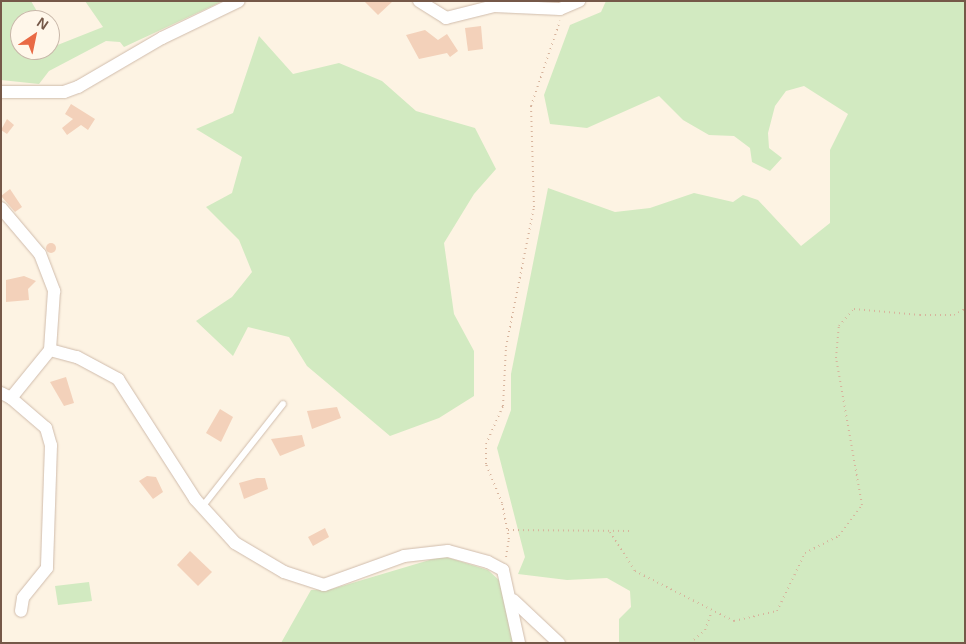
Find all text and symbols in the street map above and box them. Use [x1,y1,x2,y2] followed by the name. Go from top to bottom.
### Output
[10,10,60,60] north arrow
[34,14,51,33] text: N

